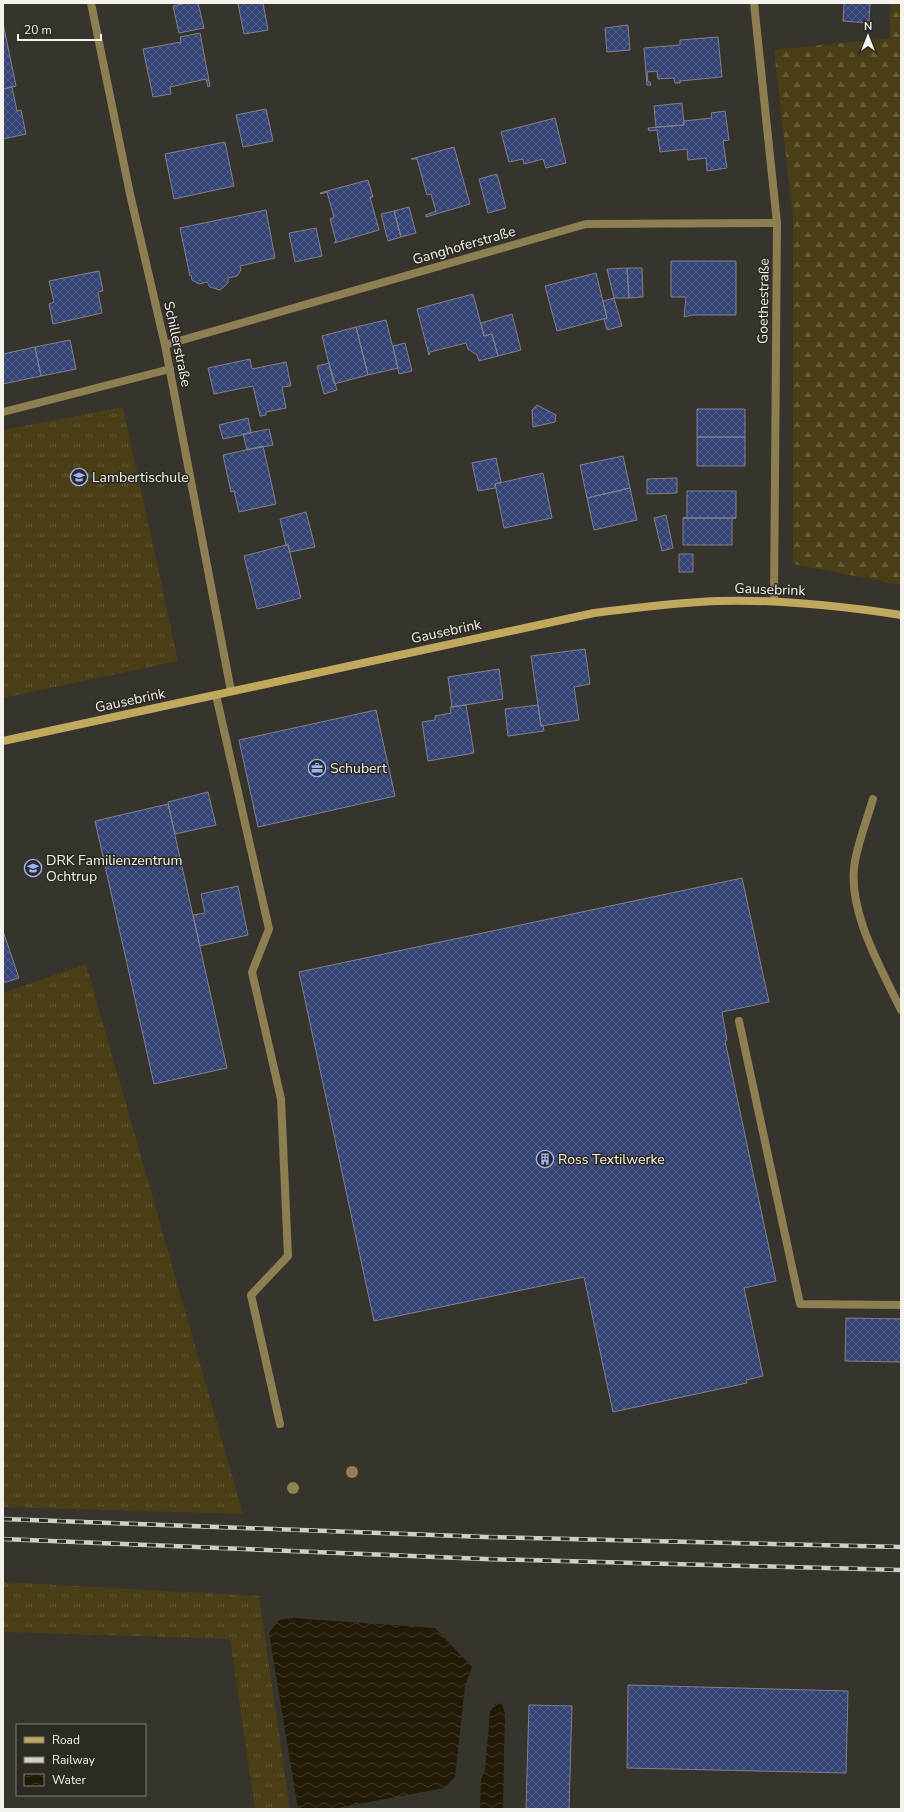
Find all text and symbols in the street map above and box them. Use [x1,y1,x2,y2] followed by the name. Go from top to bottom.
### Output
[18,16,101,42] scale bar
[848,16,888,56] north arrow
[864,19,872,34] text: N
[24,22,52,38] text: 20 m
[410,222,518,269] street label: Ganghoferstraße
[753,258,774,344] street label: Goethestraße
[159,300,196,389] street label: Schillerstraße
[69,467,89,487] school or university icon: Lambertischule
[92,468,189,487] place label: Lambertischule
[734,579,807,600] street label: Gausebrink
[409,615,484,648] street label: Gausebrink
[93,684,168,717] street label: Gausebrink
[307,758,327,778] office icon: Schubert
[330,759,387,778] place label: Schubert
[46,851,182,886] place label: DRK Familienzentrum Ochtrup
[23,858,43,878] school or university icon: DRK Familienzentrum Ochtrup
[535,1149,555,1169] building icon: Ross Textilwerke
[558,1150,665,1169] place label: Ross Textilwerke
[16,1724,146,1796] legend
[52,1732,80,1748] text: Road
[52,1752,96,1768] text: Railway
[52,1772,86,1788] text: Water

